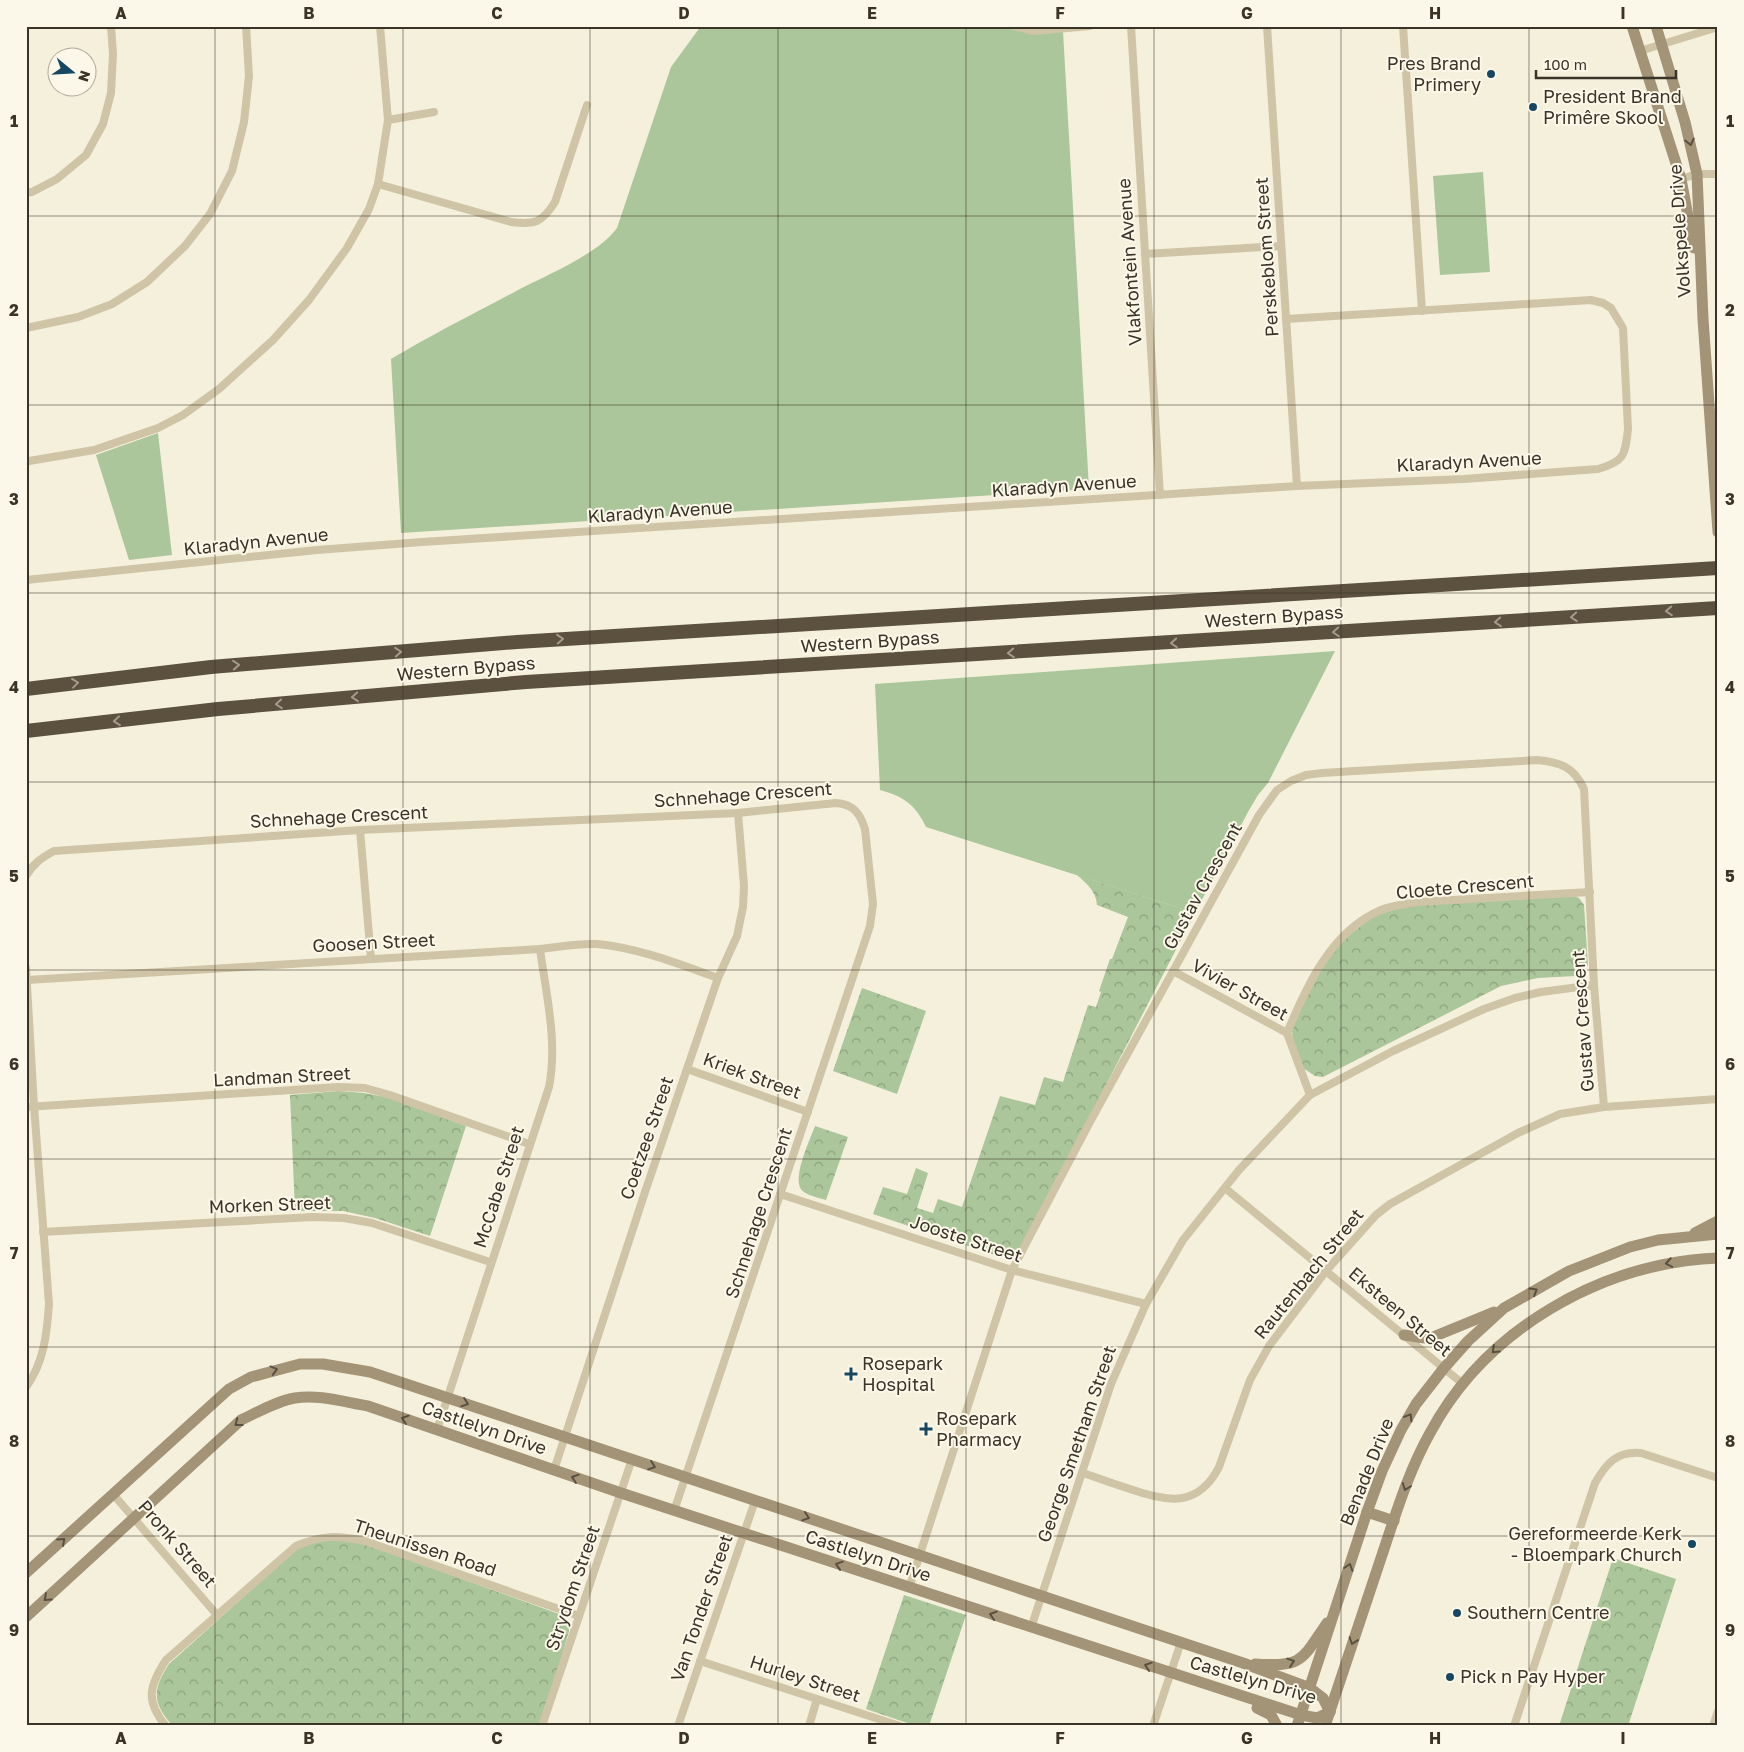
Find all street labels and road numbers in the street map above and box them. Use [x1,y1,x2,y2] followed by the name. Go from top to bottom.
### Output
[1663,164,1695,299] street label: Volkspele Drive
[1249,176,1283,338] street label: Perskeblom Street
[1112,178,1146,347] street label: Vlakfontein Avenue
[1396,446,1542,476] street label: Klaradyn Avenue
[991,469,1137,501] street label: Klaradyn Avenue
[587,495,733,527] street label: Klaradyn Avenue
[182,522,329,560] street label: Klaradyn Avenue
[1204,600,1344,632] street label: Western Bypass
[800,625,940,657] street label: Western Bypass
[396,651,536,685] street label: Western Bypass
[653,777,833,811] street label: Schnehage Crescent
[249,800,429,832] street label: Schnehage Crescent
[1158,818,1246,953] street label: Gustav Crescent
[1395,869,1535,903] street label: Cloete Crescent
[312,928,436,956] street label: Goosen Street
[1566,949,1598,1093] street label: Gustav Crescent
[1188,954,1293,1025] street label: Vivier Street
[700,1047,804,1103] street label: Kriek Street
[213,1061,351,1091] street label: Landman Street
[615,1073,677,1202] street label: Coetzee Street
[468,1123,528,1250] street label: McCabe Street
[720,1124,796,1301] street label: Schnehage Crescent
[208,1191,332,1217] street label: Morken Street
[1249,1204,1368,1343] street label: Rautenbach Street
[907,1210,1025,1267] street label: Jooste Street
[1345,1262,1457,1361] street label: Eksteen Street
[1032,1342,1120,1545] street label: George Smetham Street
[419,1395,550,1459] street label: Castlelyn Drive
[1334,1414,1398,1529] street label: Benade Drive
[134,1495,222,1591] street label: Pronk Street
[351,1514,499,1580] street label: Theunissen Road
[540,1522,604,1653] street label: Strydom Street
[803,1524,934,1586] street label: Castlelyn Drive
[666,1531,737,1684] street label: Van Tonder Street
[747,1650,863,1706] street label: Hurley Street
[1187,1650,1319,1708] street label: Castlelyn Drive

